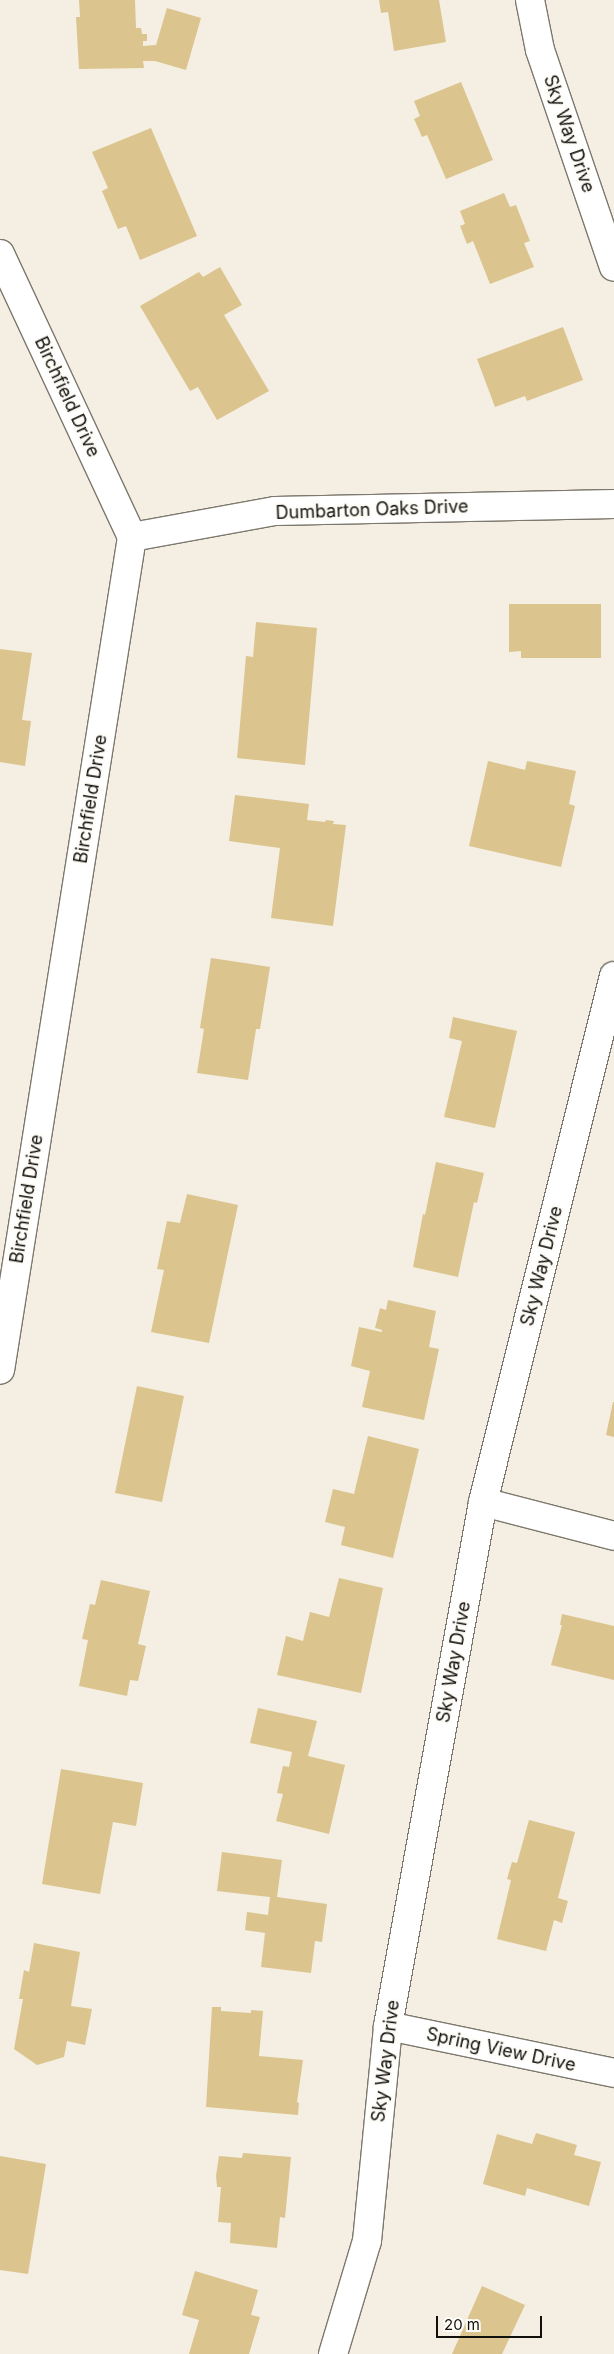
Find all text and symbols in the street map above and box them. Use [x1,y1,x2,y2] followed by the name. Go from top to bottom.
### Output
[539,72,599,196] street label: Sky Way Drive
[30,333,104,461] street label: Birchfield Drive
[275,496,469,524] street label: Dumbarton Oaks Drive
[70,733,112,865] street label: Birchfield Drive
[6,1133,48,1265] street label: Birchfield Drive
[517,1204,567,1328] street label: Sky Way Drive
[433,1600,475,1724] street label: Sky Way Drive
[368,1999,404,2123] street label: Sky Way Drive
[424,2024,578,2076] street label: Spring View Drive
[439,2306,545,2338] scale bar
[444,2315,480,2334] text: 20 m

